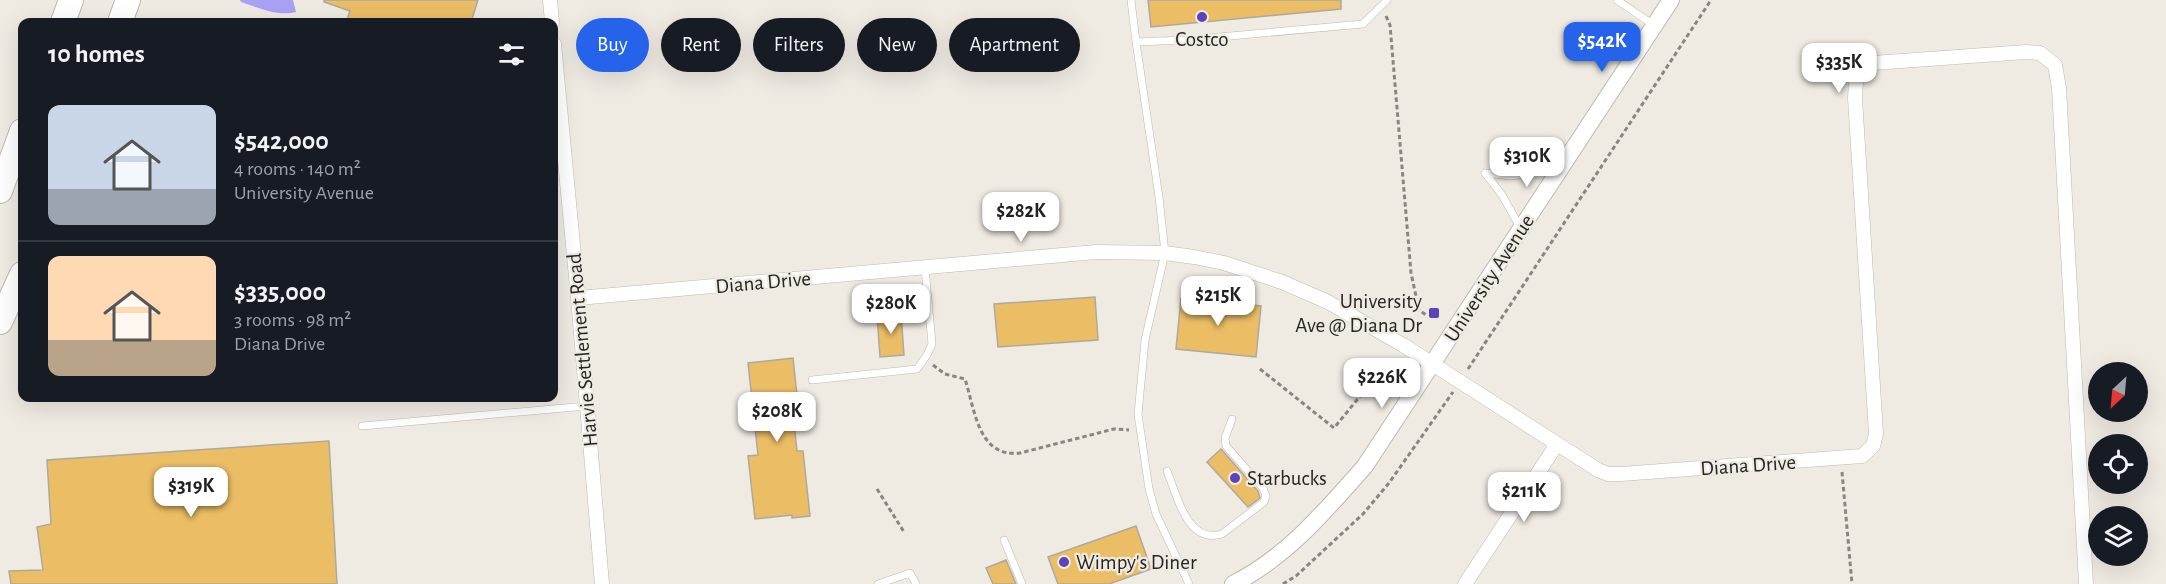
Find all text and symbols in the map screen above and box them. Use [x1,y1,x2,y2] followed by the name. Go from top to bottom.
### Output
[1195,10,1209,24] marker: Costco
[576,18,649,72] chip: Buy
[661,18,741,72] chip: Rent
[753,18,845,72] chip: Filters
[857,18,937,72] chip: New
[949,18,1080,72] chip: Apartment
[1560,22,1644,73] pin: $542K
[1175,29,1229,50] place label: Costco
[1578,31,1626,51] text: $542K
[495,38,528,71] icon: filters
[48,41,145,67] text: 10 homes
[1797,43,1881,94] pin: $335K
[1816,52,1862,72] text: $335K
[234,128,329,154] text: $542,000
[96,129,168,201] icon: home
[1485,137,1569,188] pin: $310K
[1504,146,1550,166] text: $310K
[234,159,361,179] text: 4 rooms · 140 m²
[234,183,374,203] text: University Avenue
[979,192,1063,243] pin: $282K
[996,201,1046,221] text: $282K
[1441,211,1538,346] street label: University Avenue
[564,252,601,448] street label: Harvie Settlement Road
[714,268,812,297] street label: Diana Drive
[1176,276,1260,327] pin: $215K
[234,279,326,305] text: $335,000
[96,280,168,352] icon: home
[849,284,933,335] pin: $280K
[1195,285,1241,305] text: $215K
[1295,291,1422,336] place label: University Ave @ Diana Dr
[866,293,916,313] text: $280K
[1427,306,1441,320] marker: University Ave @ Diana Dr
[234,310,351,330] text: 3 rooms · 98 m²
[234,334,325,354] text: Diana Drive
[1340,358,1424,409] pin: $226K
[2088,362,2148,422] north arrow
[2088,362,2148,566] map controls
[1357,367,1407,387] text: $226K
[735,392,819,443] pin: $208K
[752,401,802,421] text: $208K
[2088,434,2148,494] button: locate
[1700,452,1797,479] street label: Diana Drive
[149,467,233,518] pin: $319K
[1247,468,1327,489] place label: Starbucks
[1228,471,1242,485] marker: Starbucks
[1482,472,1566,523] pin: $211K
[168,476,214,496] text: $319K
[1502,481,1546,501] text: $211K
[2088,506,2148,566] button: layers
[1076,552,1197,573] place label: Wimpy's Diner
[1057,555,1071,569] marker: Wimpy's Diner

